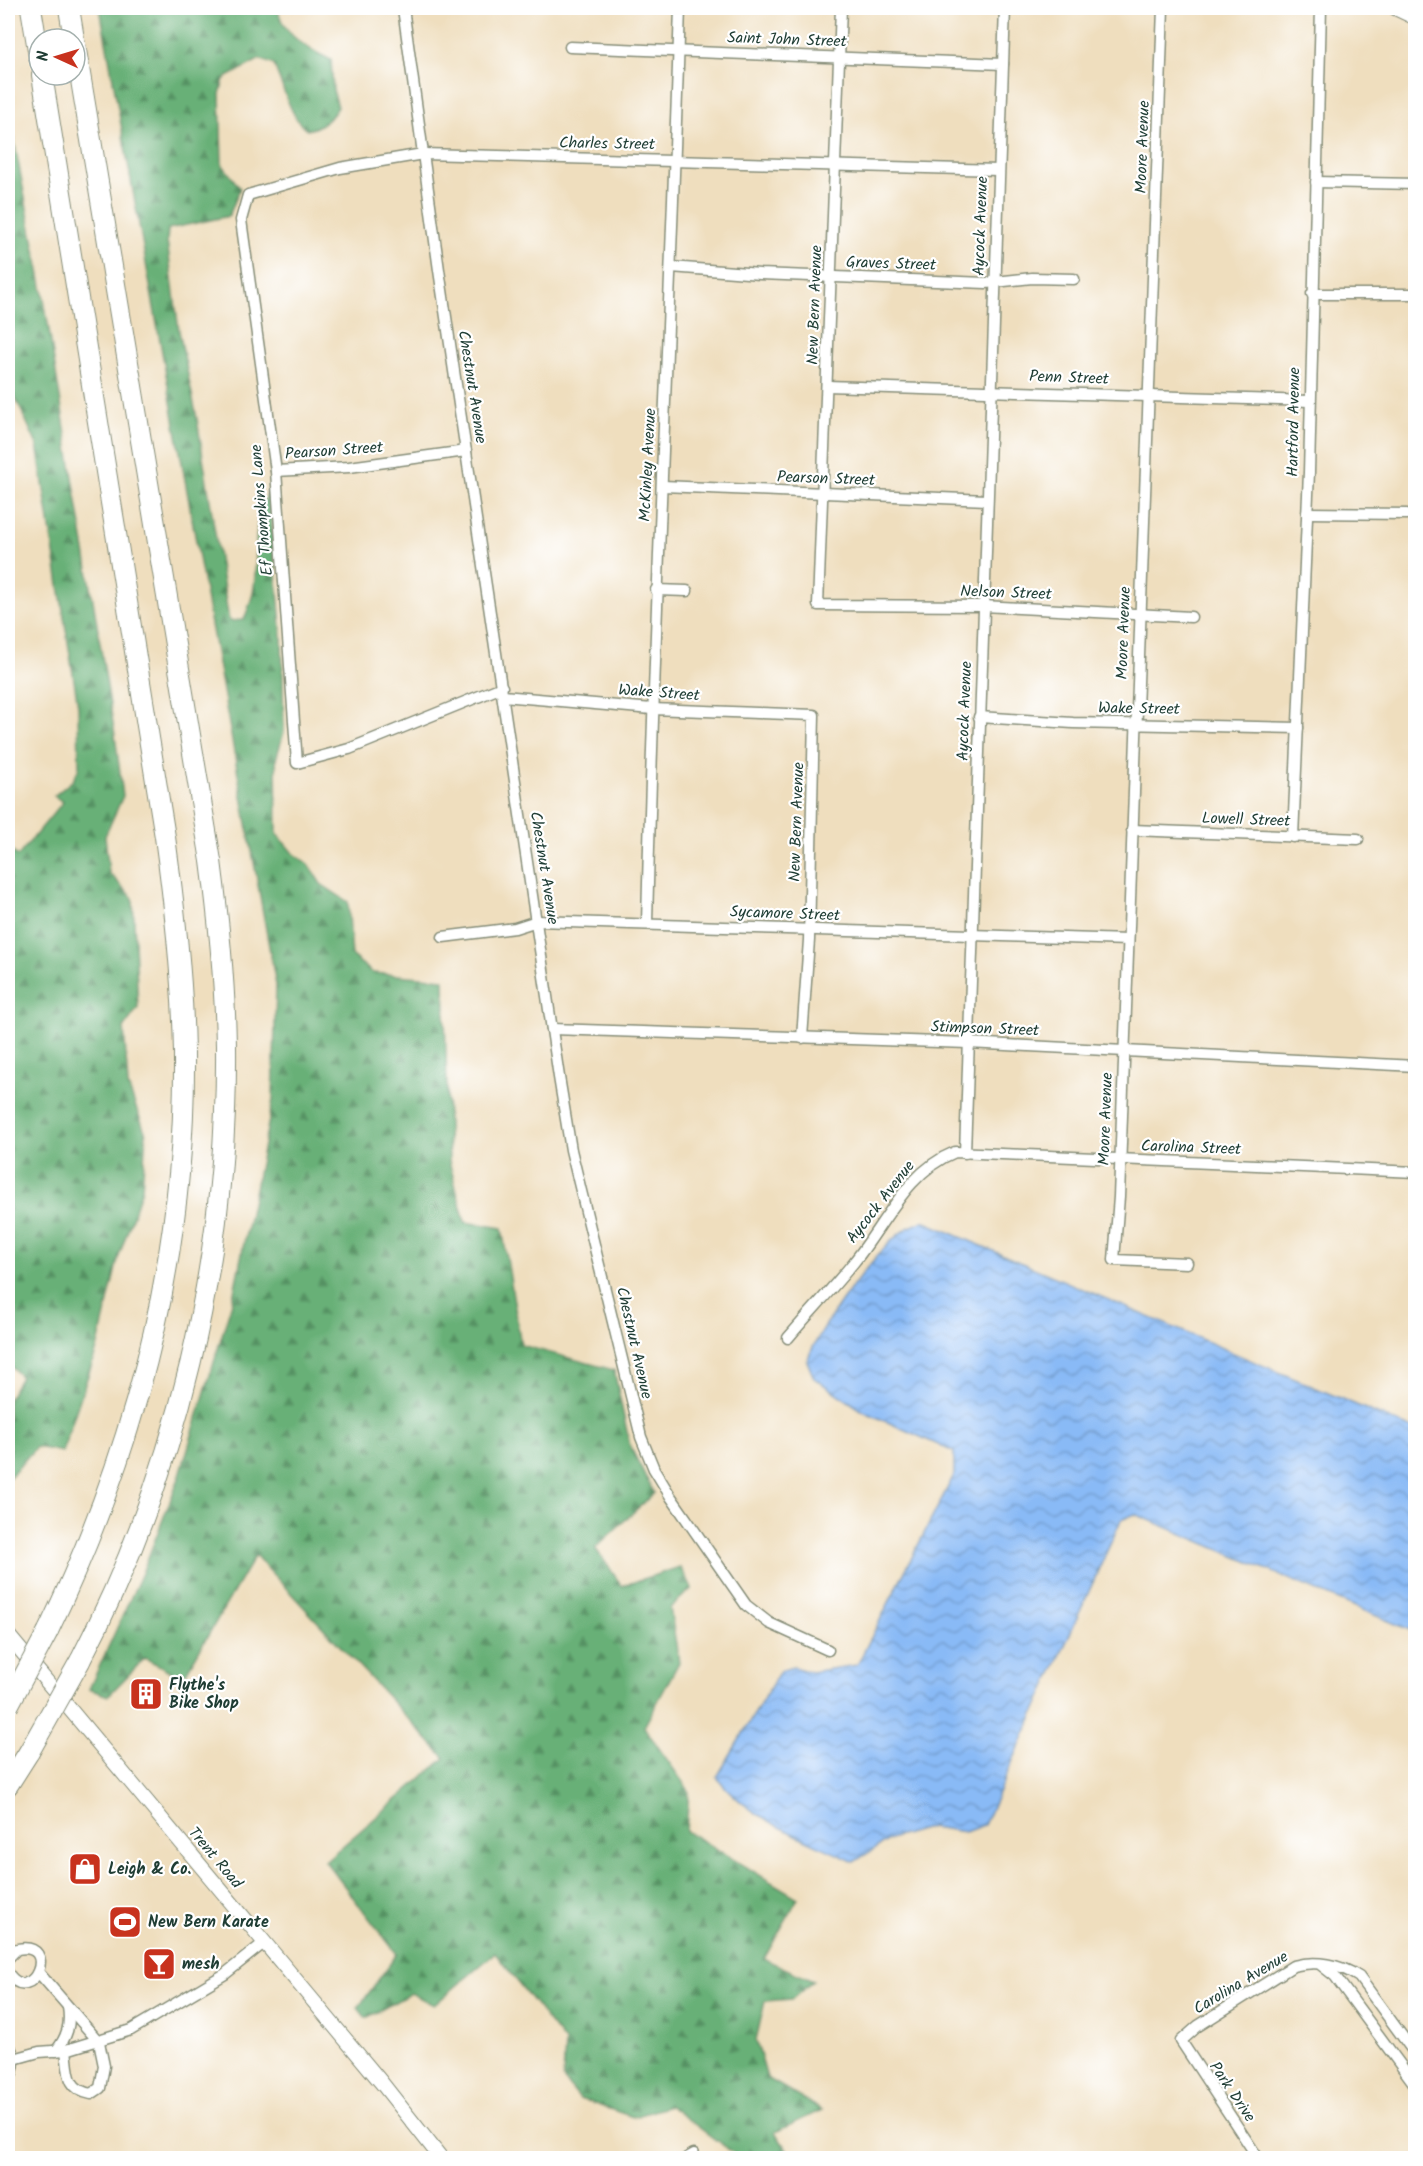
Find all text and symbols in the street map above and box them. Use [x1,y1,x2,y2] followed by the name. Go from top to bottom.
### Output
[727,25,848,55] street label: Saint John Street
[27,27,87,87] north arrow
[31,50,56,62] text: N
[1129,100,1157,194] street label: Moore Avenue
[559,131,656,157] street label: Charles Street
[967,176,995,276] street label: Aycock Avenue
[800,245,830,365] street label: New Bern Avenue
[845,250,937,278] street label: Graves Street
[451,329,493,445] street label: Chestnut Avenue
[1029,364,1110,392] street label: Penn Street
[1281,367,1307,477] street label: Hartford Avenue
[633,408,663,522] street label: McKinley Avenue
[284,435,385,467] street label: Pearson Street
[244,443,280,577] street label: Ef Thompkins Lane
[776,465,876,493] street label: Pearson Street
[960,579,1053,607] street label: Nelson Street
[1110,586,1138,680] street label: Moore Avenue
[951,661,979,761] street label: Aycock Avenue
[617,678,701,708] street label: Wake Street
[1098,696,1181,722] street label: Wake Street
[782,762,812,882] street label: New Bern Avenue
[1201,806,1292,834] street label: Lowell Street
[523,810,565,926] street label: Chestnut Avenue
[730,900,841,928] street label: Sycamore Street
[930,1015,1040,1043] street label: Stimpson Street
[1092,1072,1120,1166] street label: Moore Avenue
[1140,1134,1242,1162] street label: Carolina Street
[840,1155,922,1249] street label: Aycock Avenue
[609,1284,659,1402] street label: Chestnut Avenue
[169,1673,239,1716] place label: Flythe's Bike Shop
[128,1676,164,1712] building icon: Flythe's Bike Shop
[182,1822,249,1895] street label: Trent Road
[67,1851,103,1887] shop icon: Leigh & Co.
[108,1857,191,1882] place label: Leigh & Co.
[107,1904,143,1940] sports icon: New Bern Karate
[148,1910,269,1935] place label: New Bern Karate
[1189,1945,1293,2021] street label: Carolina Avenue
[141,1946,177,1982] bar icon: mesh
[182,1952,219,1977] place label: mesh
[1202,2056,1262,2128] street label: Park Drive

